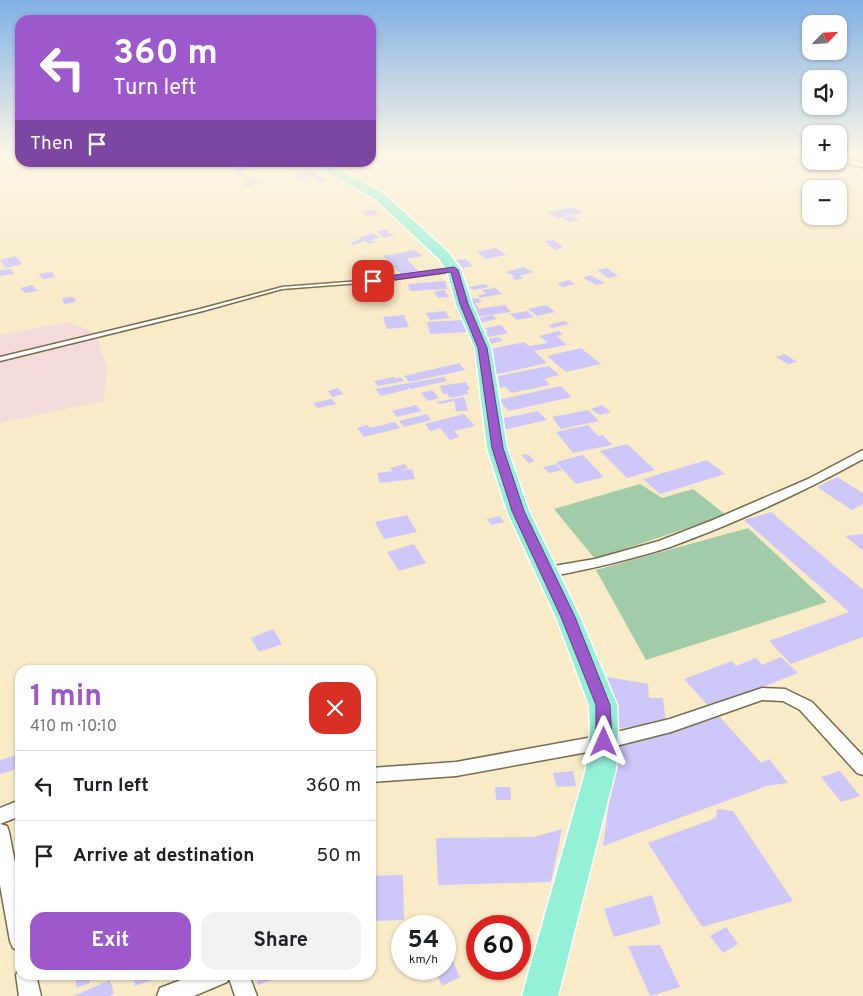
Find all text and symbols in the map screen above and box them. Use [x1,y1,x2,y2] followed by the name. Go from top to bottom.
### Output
[802,15,848,60] north arrow
[802,15,847,225] map controls
[113,32,218,76] text: 360 m
[30,35,95,100] icon: left
[802,70,847,115] button: sound
[113,75,196,102] text: Turn left
[802,125,847,170] button: +
[83,130,111,158] icon: arrive
[30,132,73,156] text: Then
[802,180,847,225] button: −
[352,260,394,302] pin
[359,267,387,295] icon: arrive
[30,679,102,716] text: 1 min
[309,682,361,734] button: close
[577,715,629,767] position arrow
[30,717,117,737] text: 410 m · 10:10
[30,772,58,800] icon: left
[73,774,149,798] text: Turn left
[305,774,361,798] text: 360 m
[30,842,58,870] icon: arrive
[73,844,254,868] text: Arrive at destination
[316,844,361,868] text: 50 m
[30,912,191,970] button: Exit
[201,912,361,970] button: Share
[466,915,531,980] speed limit sign: 60
[408,925,439,957] text: 54
[409,952,438,968] text: km/h

